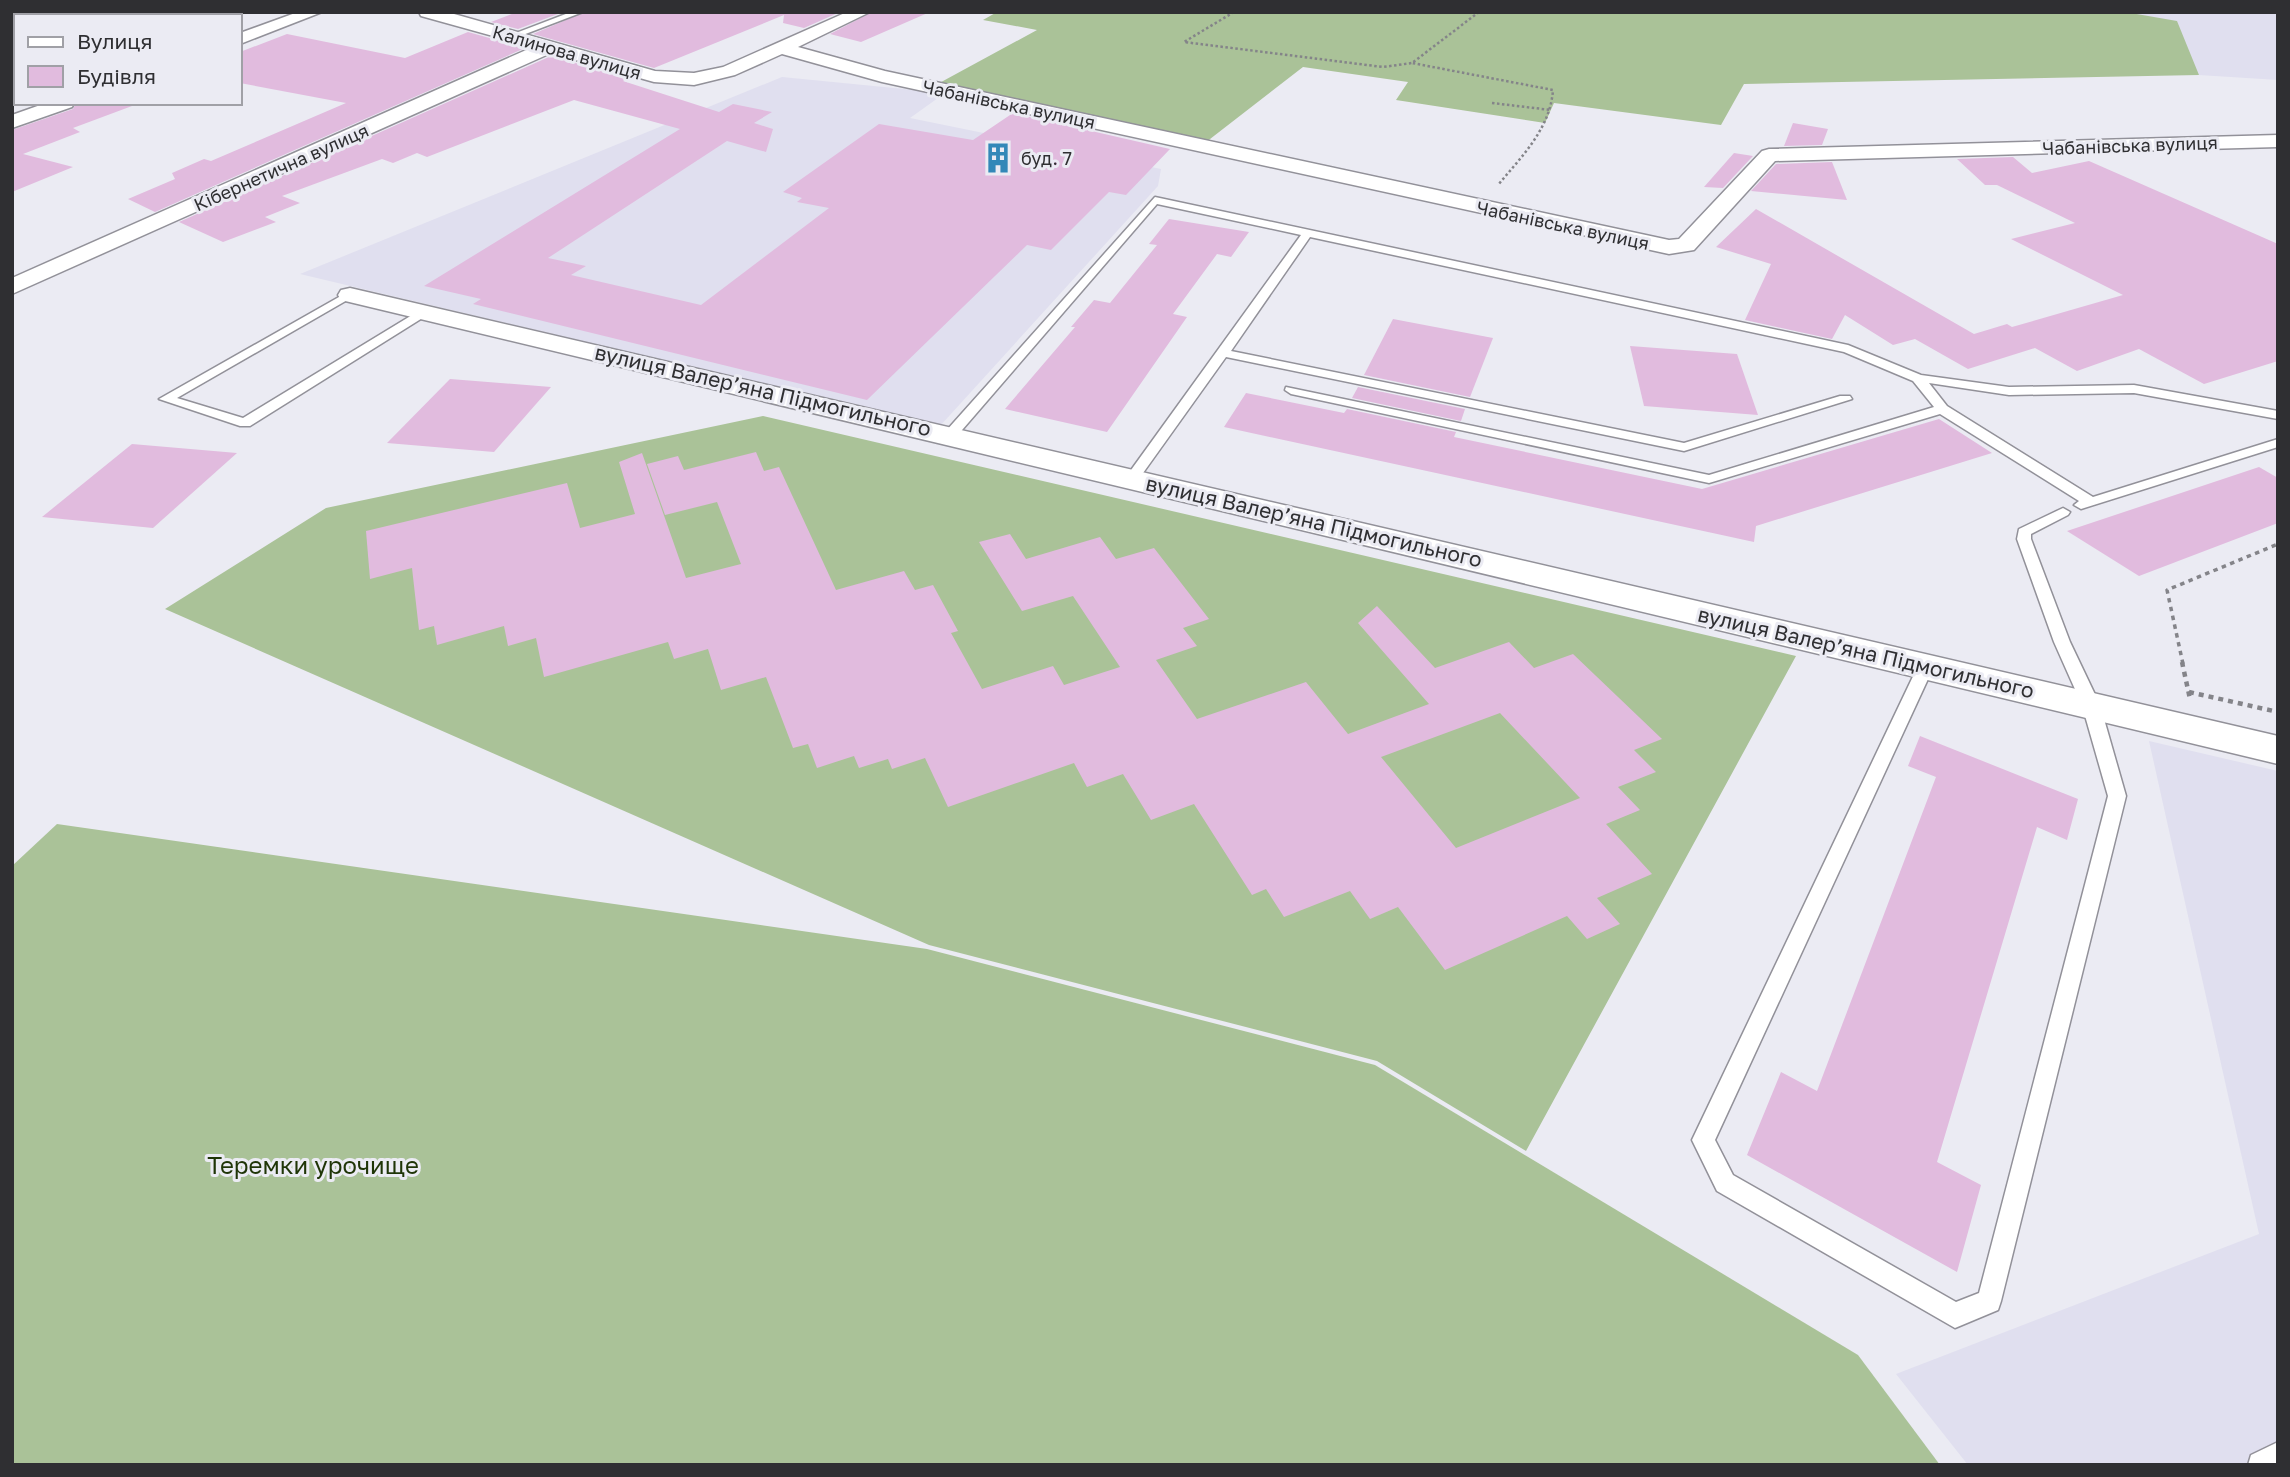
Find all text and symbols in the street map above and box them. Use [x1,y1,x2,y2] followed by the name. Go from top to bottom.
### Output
[14,14,242,105] legend
[490,20,644,84] street label: Калинова вулиця
[77,28,153,54] text: Вулиця
[77,63,156,89] text: Будівля
[921,75,1097,133] street label: Чабанівська вулиця
[190,119,372,215] street label: Кібернетична вулиця
[2042,131,2218,159] street label: Чабанівська вулиця
[981,141,1015,175] building icon: буд. 7
[1021,147,1072,169] place label: буд. 7
[1475,196,1651,254] street label: Чабанівська вулиця
[592,339,934,441] street label: вулиця Валерʼяна Підмогильного
[1143,470,1485,572] street label: вулиця Валерʼяна Підмогильного
[1695,601,2037,703] street label: вулиця Валерʼяна Підмогильного
[207,1150,419,1179] park label: Теремки урочище

